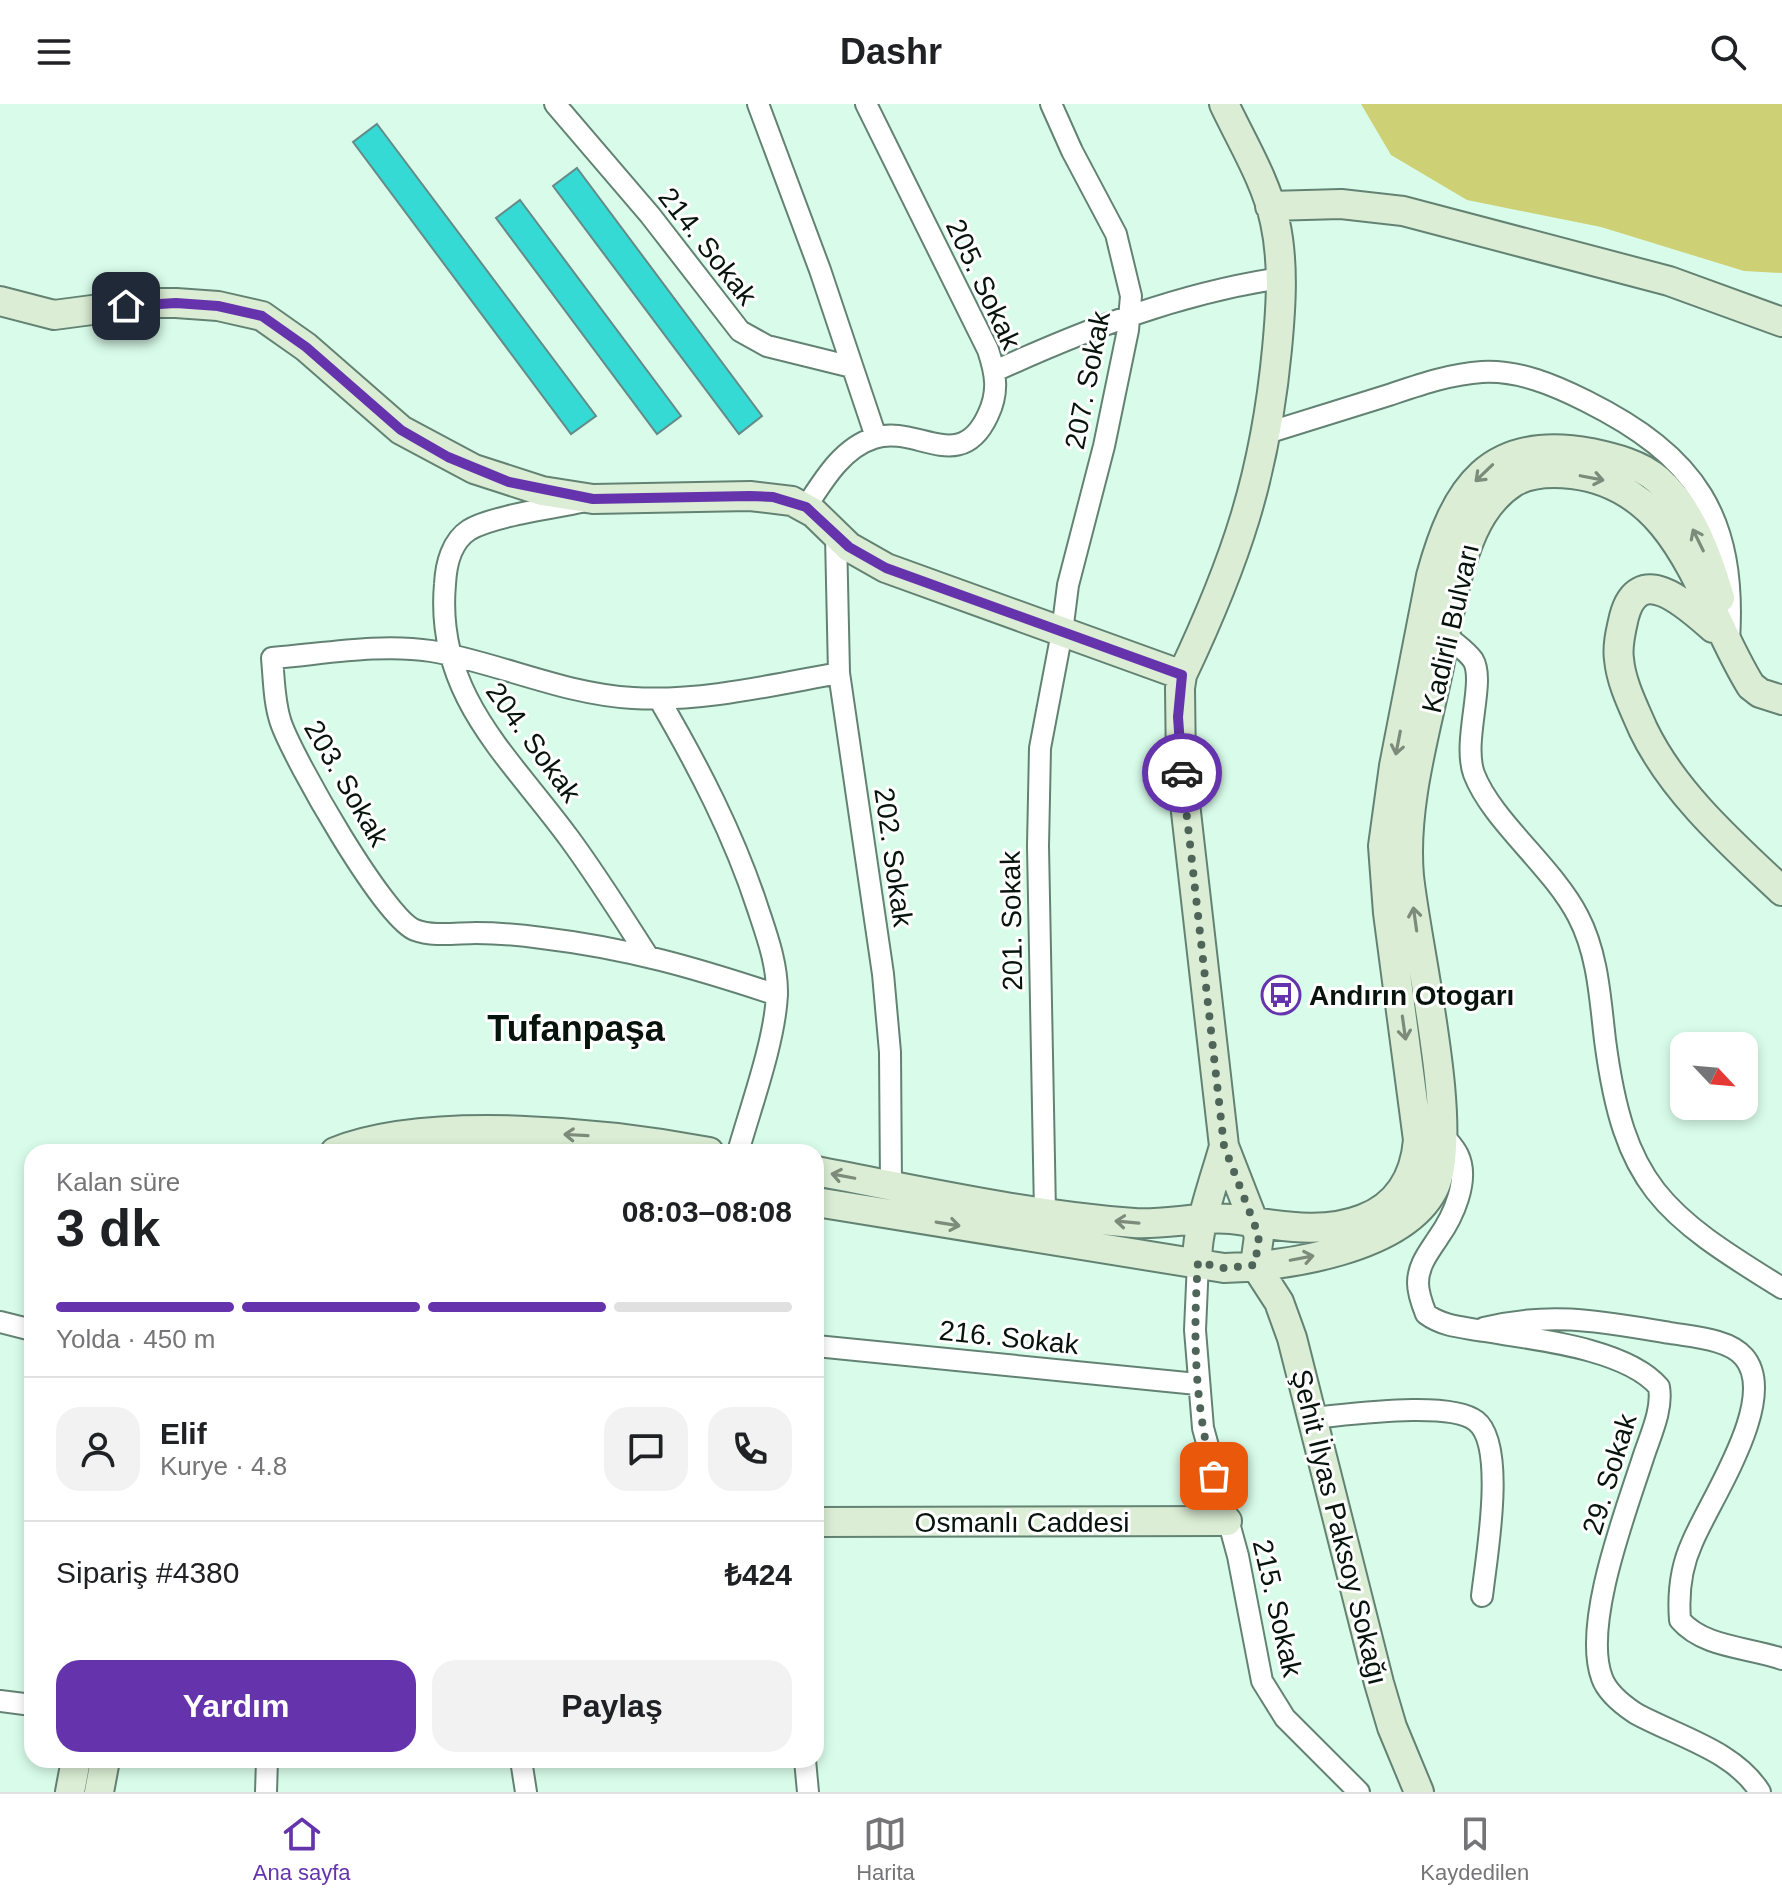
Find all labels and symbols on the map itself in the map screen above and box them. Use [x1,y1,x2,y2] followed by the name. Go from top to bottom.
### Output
[652,182,764,312] street label: 214. Sokak
[940,214,1028,355] street label: 205. Sokak
[92,272,160,340] pin
[1059,307,1116,452] street label: 207. Sokak
[1474,463,1494,482] one-way arrow
[1578,471,1604,486] one-way arrow
[1690,529,1706,553] one-way arrow
[1416,540,1485,716] street label: Kadirli Bulvarı
[480,677,588,809] street label: 204. Sokak
[298,715,396,853] street label: 203. Sokak
[1390,730,1405,755] one-way arrow
[1142,733,1222,813] courier
[868,786,919,930] street label: 202. Sokak
[995,850,1028,991] street label: 201. Sokak
[1407,907,1422,932] one-way arrow
[1260,974,1302,1016] bus stop icon: Andırın Otogarı
[1309,980,1514,1011] place label: Andırın Otogarı
[487,1008,666,1049] district label: Tufanpaşa
[1397,1015,1412,1041] one-way arrow
[1670,1032,1758,1120] north arrow
[563,1127,590,1142] one-way arrow
[830,1168,856,1183] one-way arrow
[1114,1214,1141,1229] one-way arrow
[935,1217,960,1232] one-way arrow
[1289,1250,1314,1265] one-way arrow
[938,1315,1081,1360] street label: 216. Sokak
[1285,1366,1394,1688] street label: Şehit İlyas Paksoy Sokağı
[1576,1409,1643,1538] street label: 29. Sokak
[1180,1442,1248,1510] pin
[915,1507,1129,1538] street label: Osmanlı Caddesi
[1247,1536,1309,1681] street label: 215. Sokak

